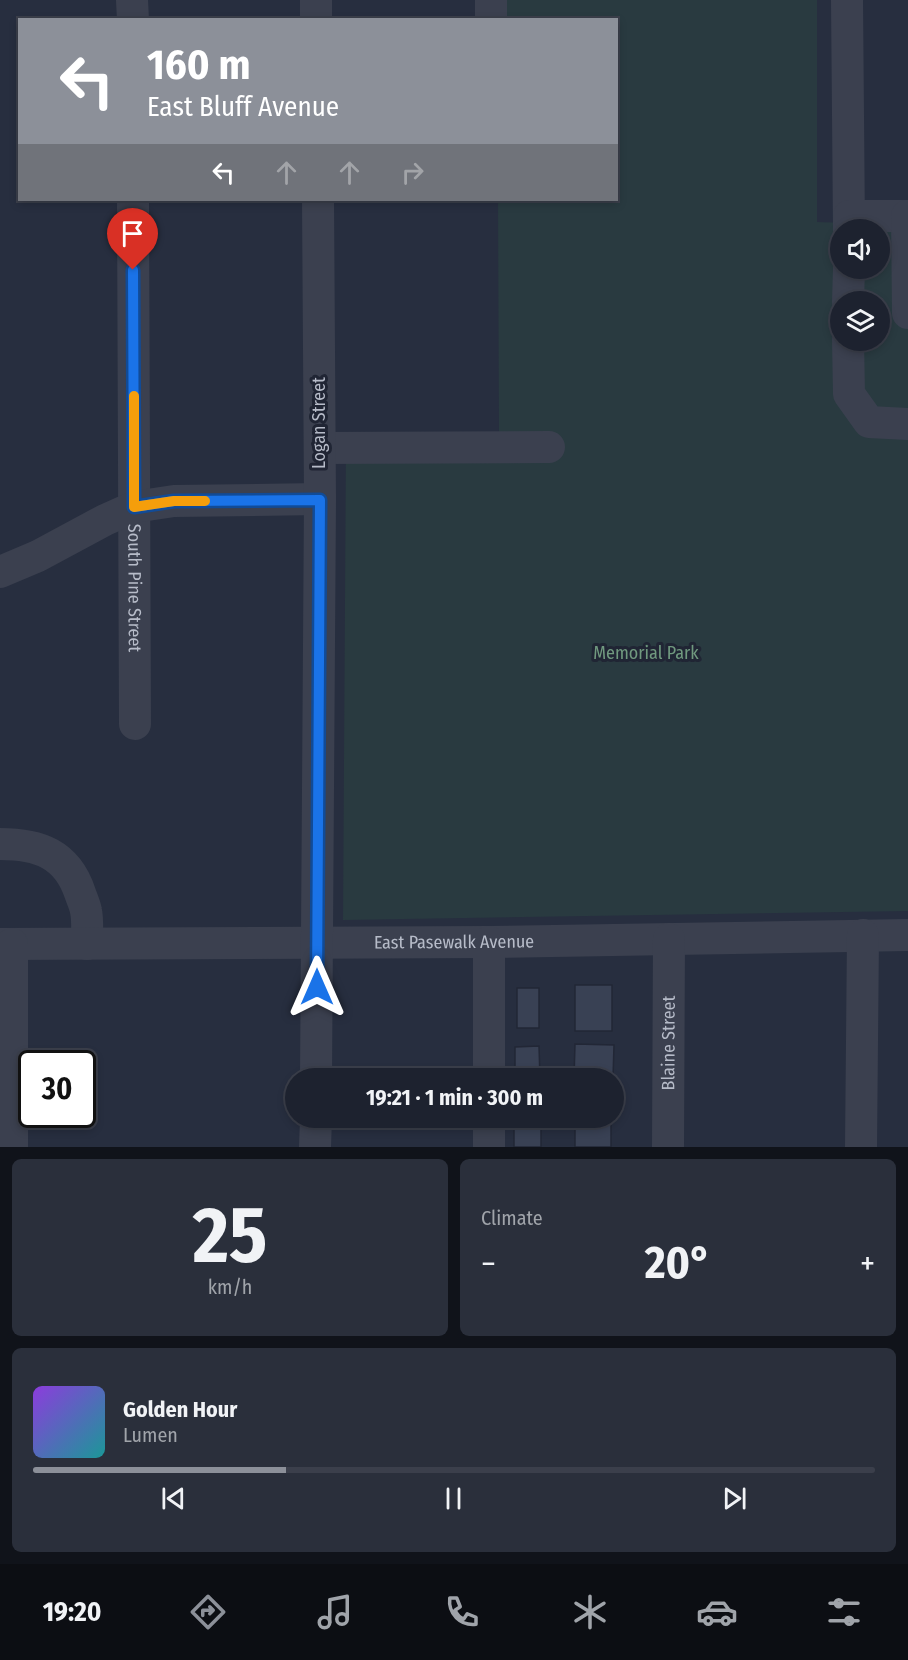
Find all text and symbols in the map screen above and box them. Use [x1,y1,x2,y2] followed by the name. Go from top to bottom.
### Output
[147,40,250,90] text: 160 m
[48,42,126,120] icon: left
[147,91,339,123] text: East Bluff Avenue
[207,156,240,189] icon: left
[270,156,303,189] icon: ahead
[333,156,366,189] icon: ahead
[396,156,429,189] icon: right
[107,208,158,270] pin
[116,217,149,250] icon: arrive
[830,219,890,351] map controls
[830,219,890,279] button: sound
[830,291,890,351] button: layers
[308,377,330,469] street label: Logan Street
[123,524,146,652] street label: South Pine Street
[593,642,699,664] park label: Memorial Park
[374,930,534,953] street label: East Pasewalk Avenue
[285,955,349,1019] position arrow
[657,995,680,1090] street label: Blaine Street
[18,1050,96,1128] speed limit sign: 30
[366,1084,543,1111] text: 19:21 · 1 min · 300 m
[193,1189,267,1283] text: 25
[481,1206,543,1230] text: Climate
[645,1236,711,1290] text: 20°
[481,1244,496,1284] text: −
[860,1244,875,1284] text: +
[208,1275,252,1299] text: km/h
[123,1396,237,1423] text: Golden Hour
[123,1423,178,1447] text: Lumen
[157,1482,190,1515] icon: previous
[437,1482,470,1515] icon: pause
[718,1482,751,1515] icon: next
[187,1591,229,1633] icon: directions
[314,1591,356,1633] icon: music
[441,1591,483,1633] icon: phone
[569,1591,611,1633] icon: climate
[696,1591,738,1633] icon: car
[823,1591,865,1633] icon: filters
[43,1596,101,1628] text: 19:20

